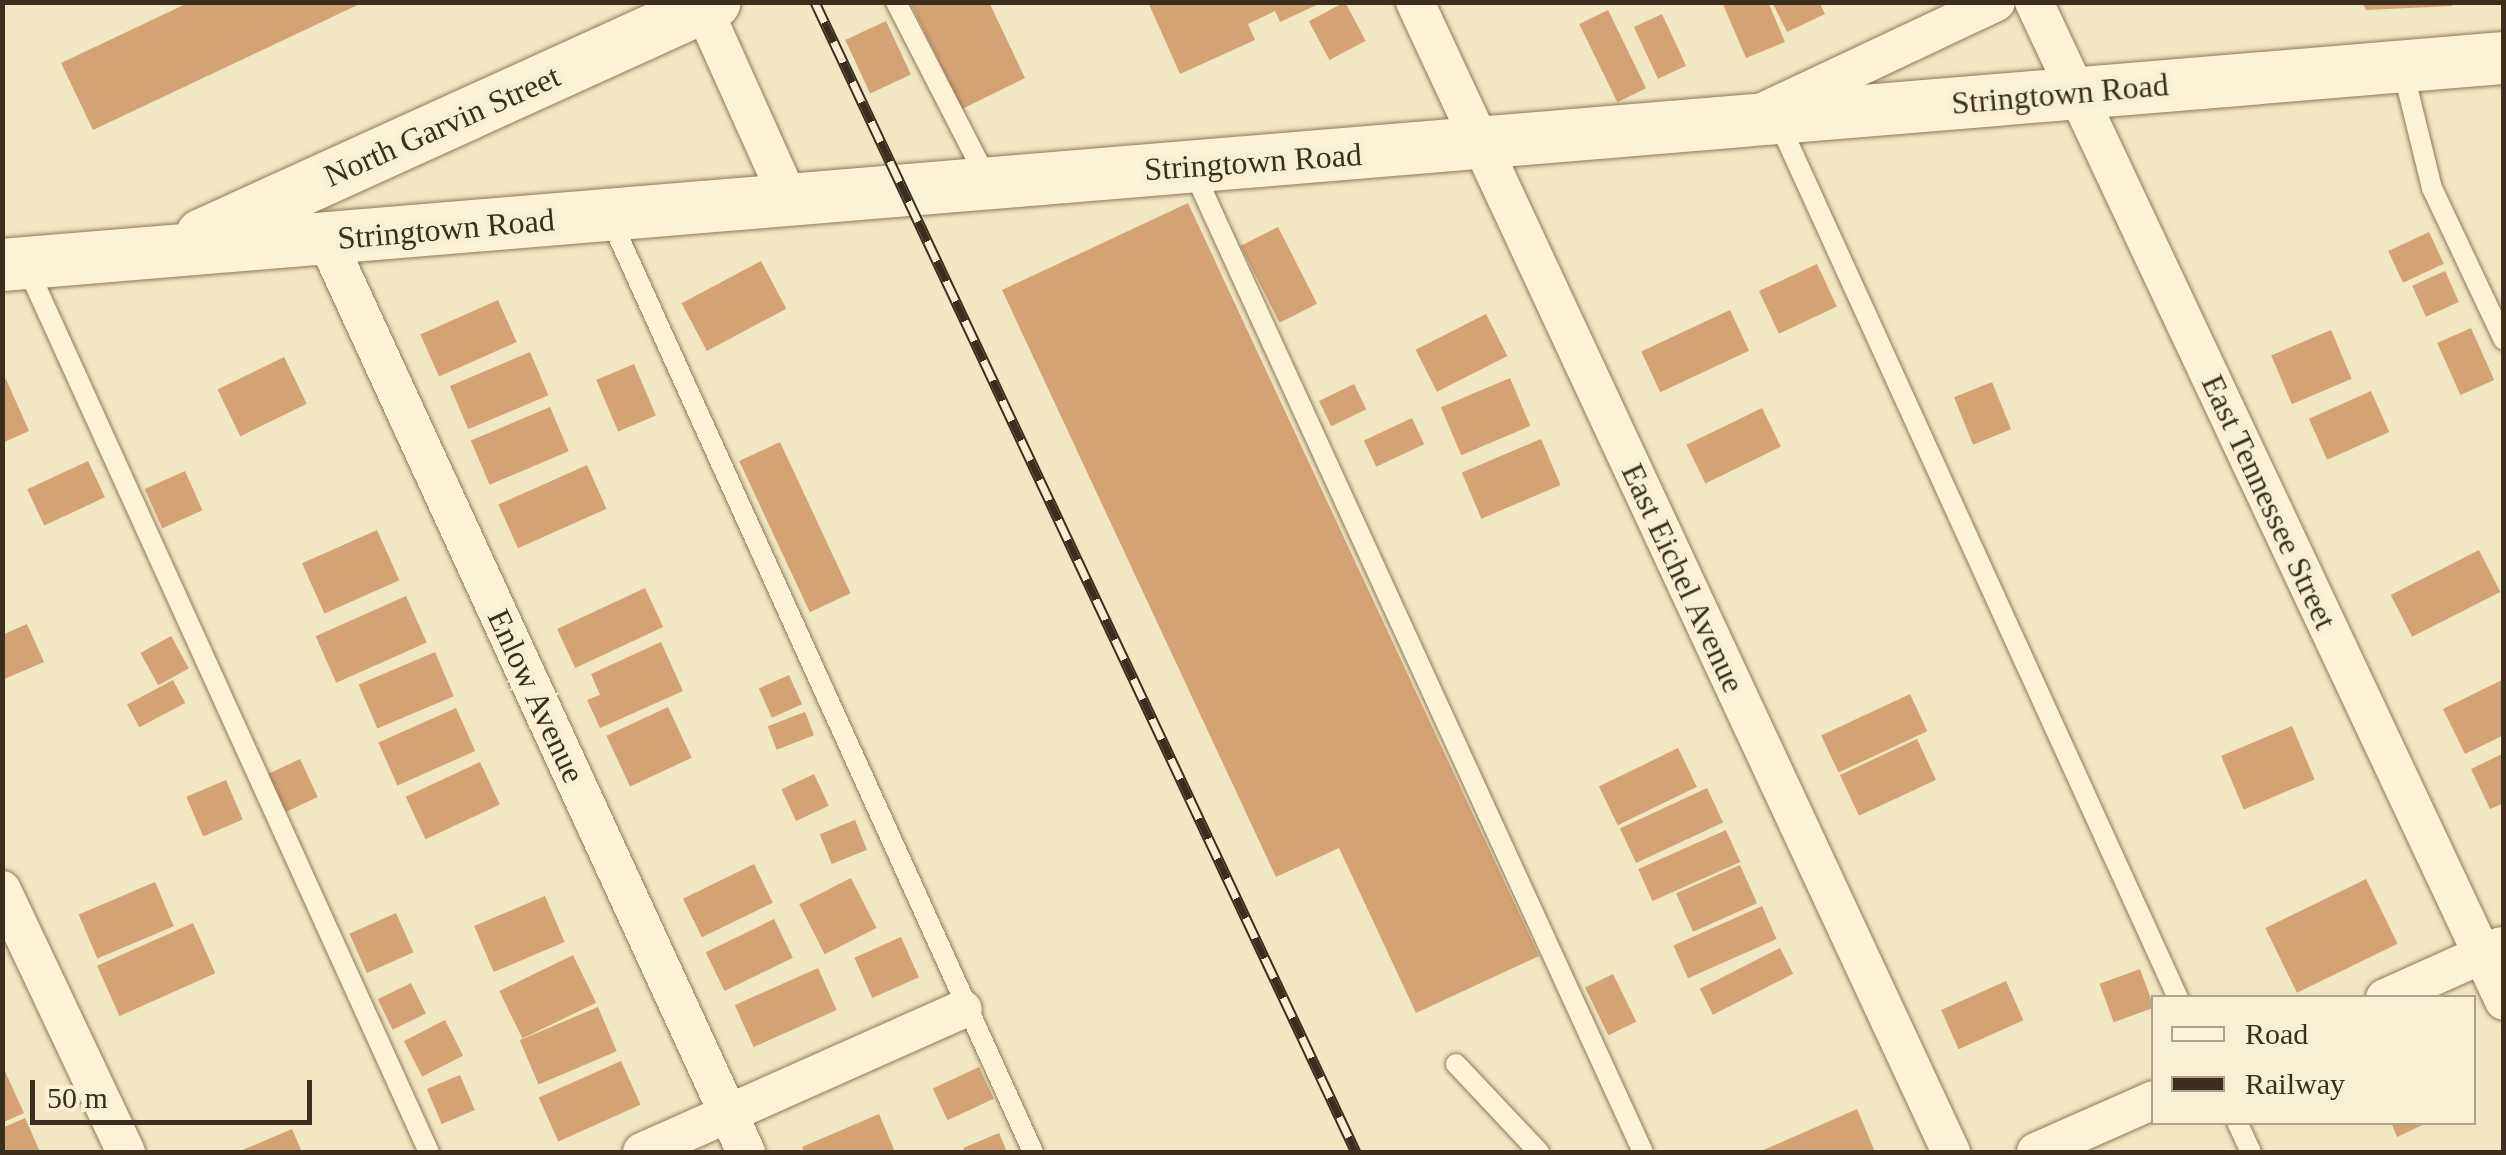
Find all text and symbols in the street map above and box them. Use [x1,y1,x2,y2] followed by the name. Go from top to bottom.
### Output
[318,57,566,195] street label: North Garvin Street
[1950,65,2170,123] street label: Stringtown Road
[1143,135,1363,189] street label: Stringtown Road
[336,200,556,258] street label: Stringtown Road
[2193,368,2345,636] street label: East Tennessee Street
[1613,457,1753,699] street label: East Eichel Avenue
[479,602,593,790] street label: Enlow Avenue
[2151,995,2476,1125] legend
[2245,1017,2308,1050] text: Road
[35,1060,318,1122] scale bar
[2245,1067,2345,1100] text: Railway
[47,1081,108,1114] text: 50 m

